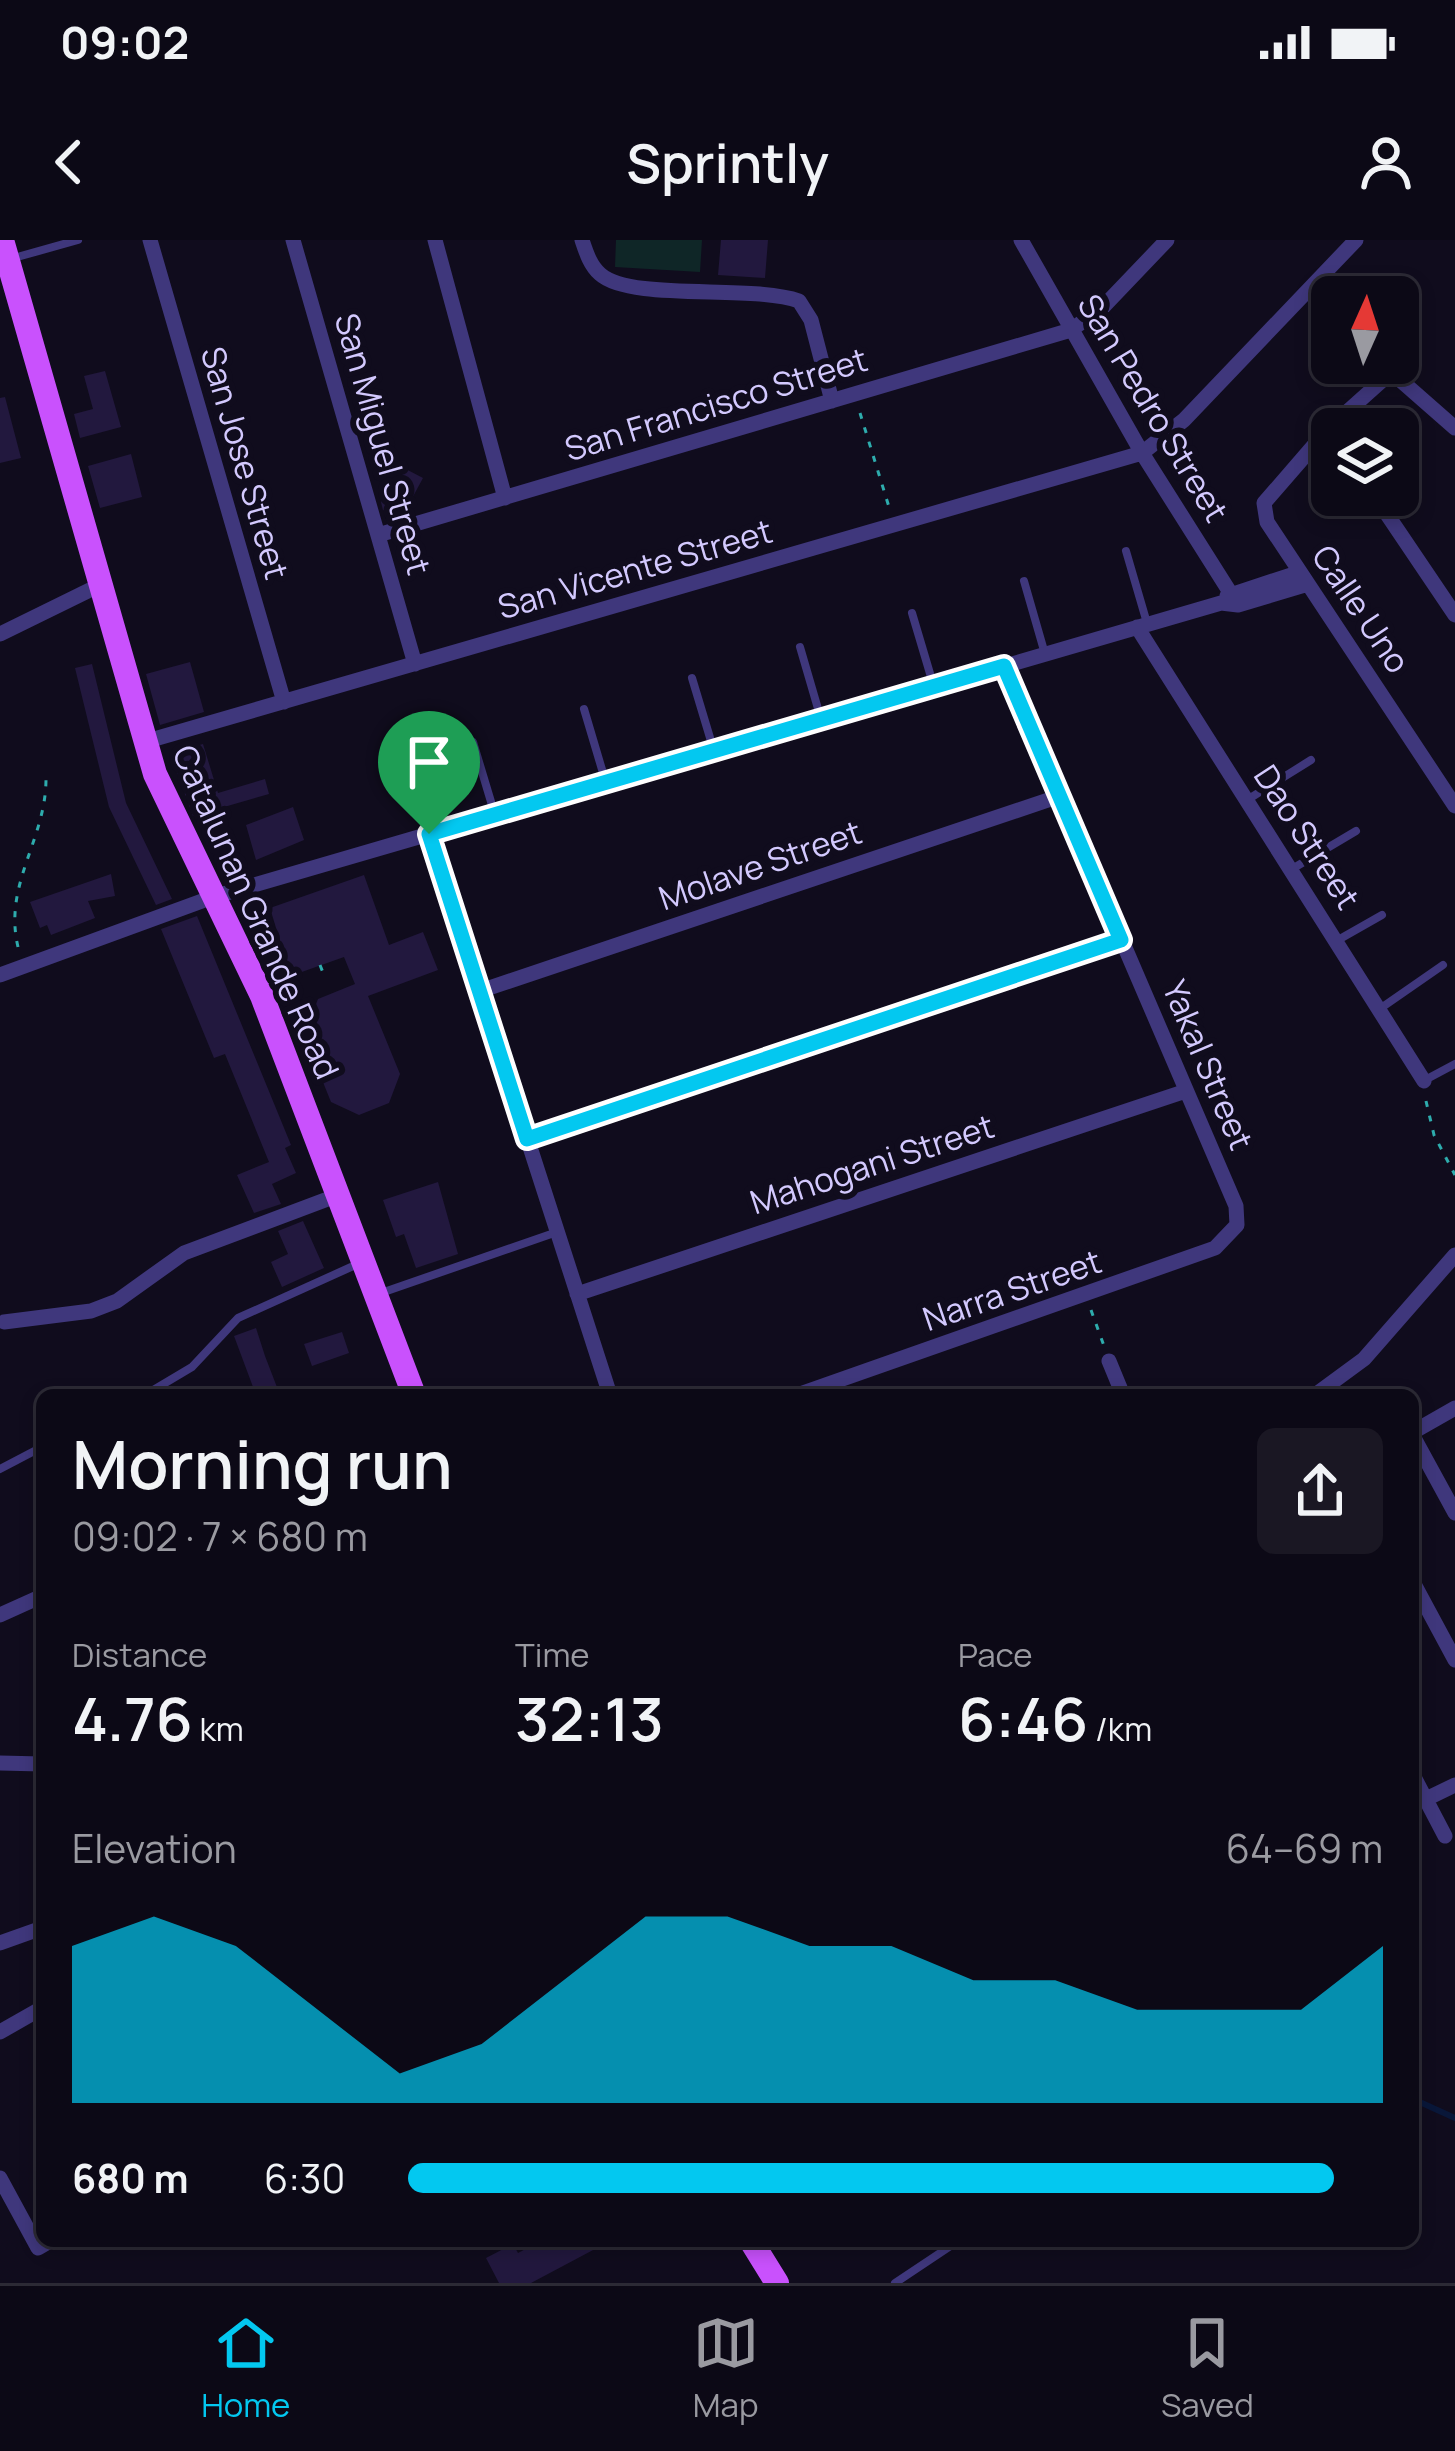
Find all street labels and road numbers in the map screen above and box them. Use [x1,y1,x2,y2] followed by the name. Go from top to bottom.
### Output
[1068,286,1239,530] street label: San Pedro Street
[325,308,442,580] street label: San Miguel Street
[559,336,873,471] street label: San Francisco Street
[191,341,300,584] street label: San Jose Street
[492,508,777,629] street label: San Vicente Street
[1302,536,1421,682] street label: Calle Uno
[163,738,350,1086] street label: Catalunan Grande Road
[1244,756,1371,918] street label: Dao Street
[653,809,867,920] street label: Molave Street
[1153,973,1264,1156] street label: Yakal Street
[744,1103,1000,1224] street label: Mahogani Street
[917,1238,1107,1341] street label: Narra Street

